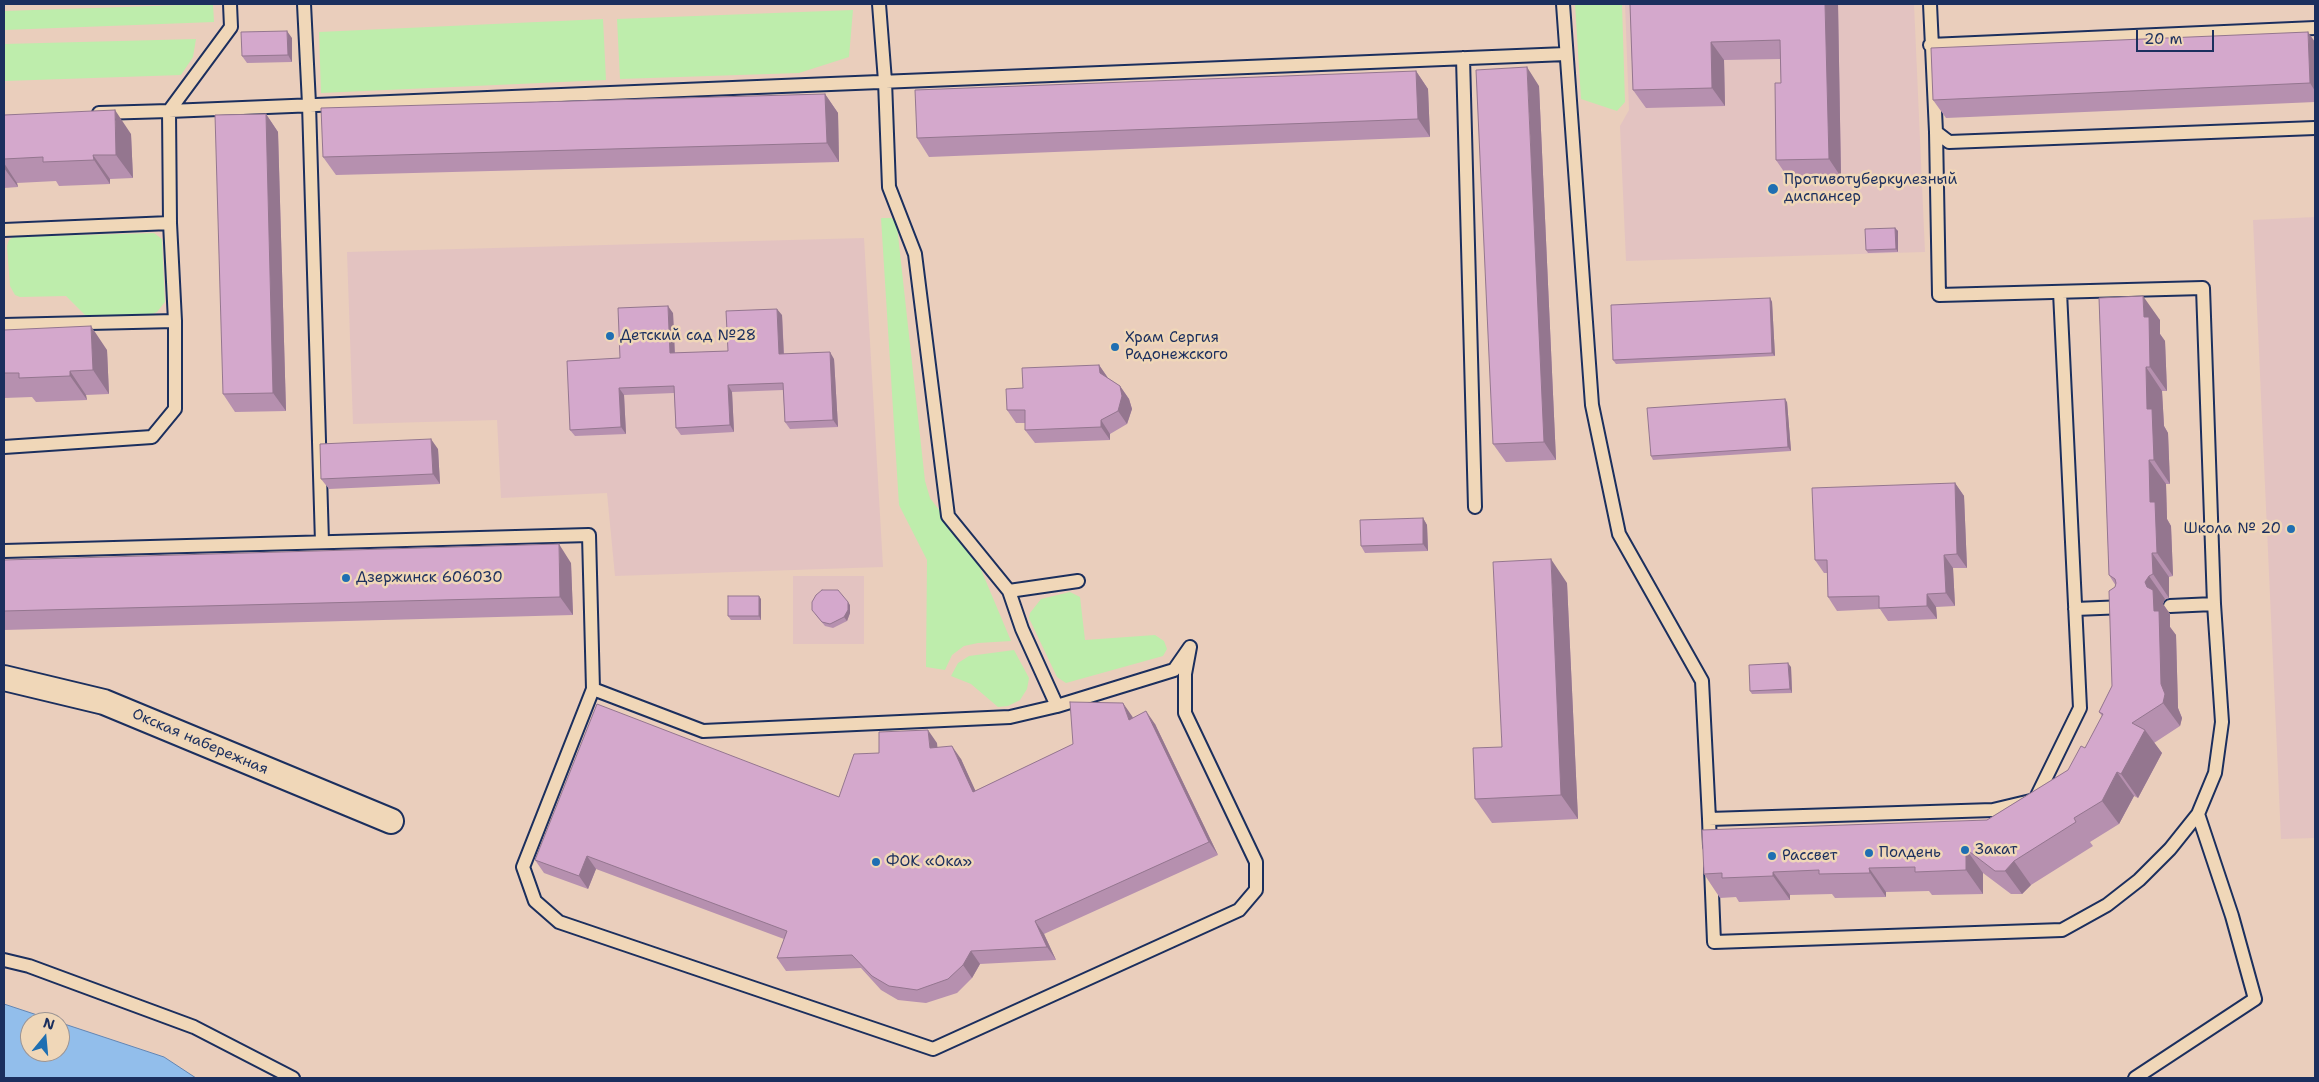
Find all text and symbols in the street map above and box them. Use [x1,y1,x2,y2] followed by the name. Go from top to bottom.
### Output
[2139,20,2216,52] scale bar
[2144,29,2183,49] text: 20 m
[1784,171,1957,206] place label: Противотуберкулезный диспансер
[1766,182,1780,196] marker: Противотуберкулезный диспансер
[620,327,756,345] place label: Детский сад №28
[1125,329,1228,364] place label: Храм Сергия Радонежского
[604,330,616,342] marker: Детский сад №28
[1109,341,1121,353] marker: Храм Сергия Радонежского
[2184,520,2281,538] place label: Школа № 20
[2285,523,2297,535] marker: Школа № 20
[356,569,503,587] place label: Дзержинск 606030
[340,572,352,584] marker: Дзержинск 606030
[129,705,271,779] street label: Окская набережная
[1975,841,2017,859] place label: Закат
[1879,844,1941,862] place label: Полдень
[1959,844,1971,856] marker: Закат
[1782,847,1837,865] place label: Рассвет
[1863,847,1875,859] marker: Полдень
[1766,850,1778,862] marker: Рассвет
[886,853,972,871] place label: ФОК «Ока»
[870,856,882,868] marker: ФОК «Ока»
[20,1012,70,1062] north arrow
[41,1013,57,1034] text: N

